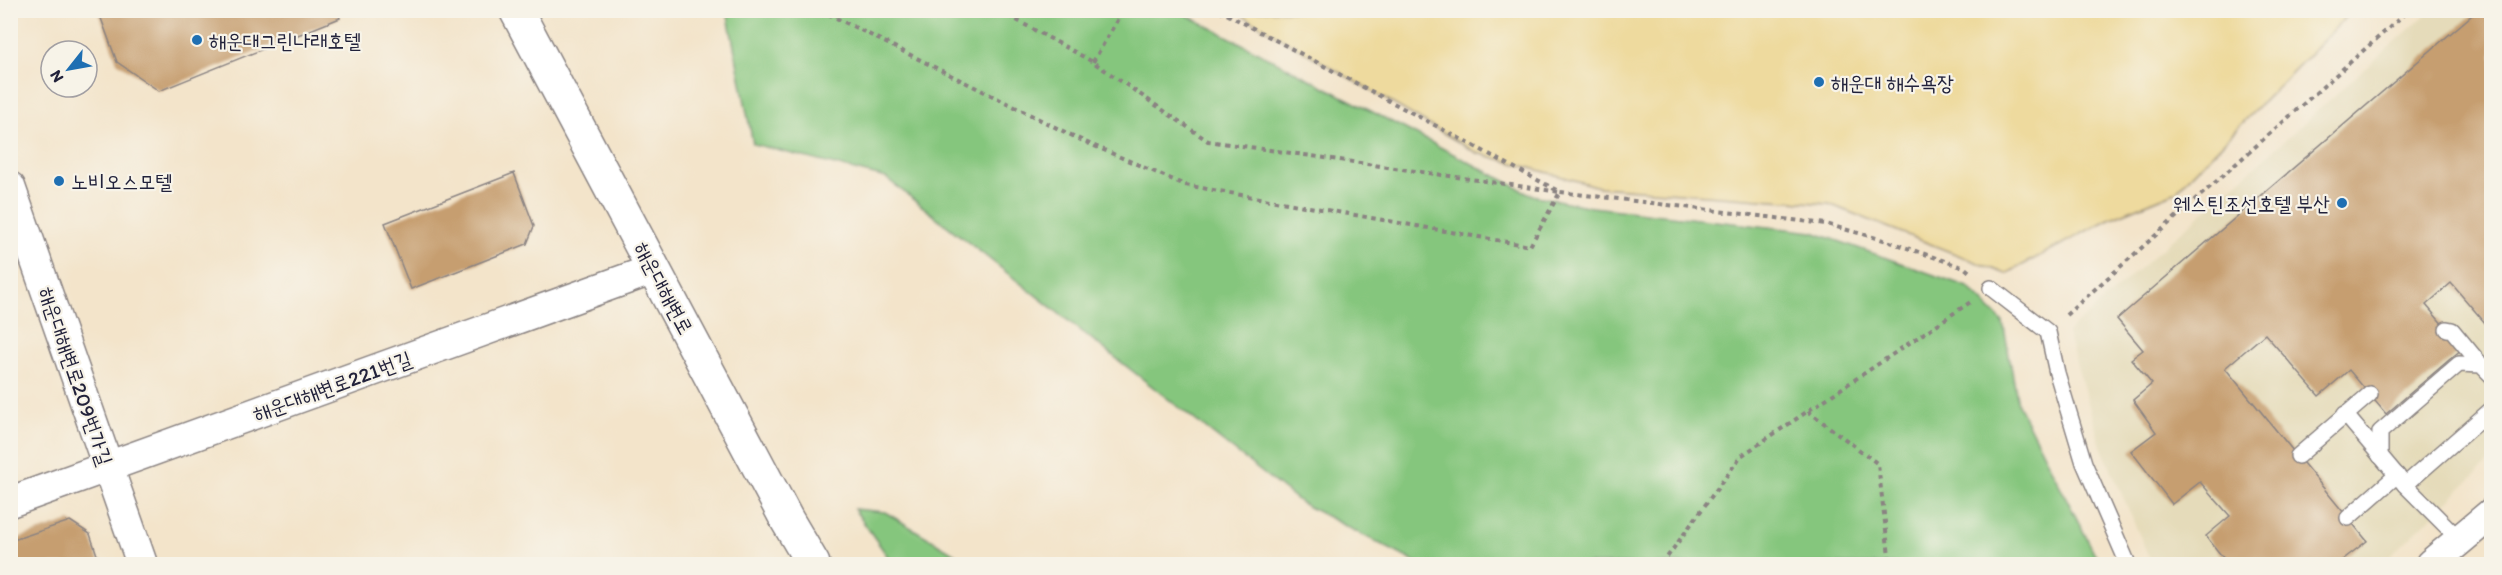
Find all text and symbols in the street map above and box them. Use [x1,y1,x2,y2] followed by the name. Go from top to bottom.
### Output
[209,28,361,53] place label: 해운대그린나래호텔
[190,33,204,47] marker: 해운대그린나래호텔
[39,39,99,99] north arrow
[46,67,67,86] text: N
[1831,70,1954,95] place label: 해운대 해수욕장
[1812,75,1826,89] marker: 해운대 해수욕장
[71,169,172,194] place label: 노비오스모텔
[52,174,66,188] marker: 노비오스모텔
[2173,191,2330,216] place label: 웨스틴조선호텔 부산
[2335,196,2349,210] marker: 웨스틴조선호텔 부산
[629,237,699,339] street label: 해운대해변로
[34,283,118,469] street label: 해운대해변로209번가길
[249,346,415,426] street label: 해운대해변로221번길

